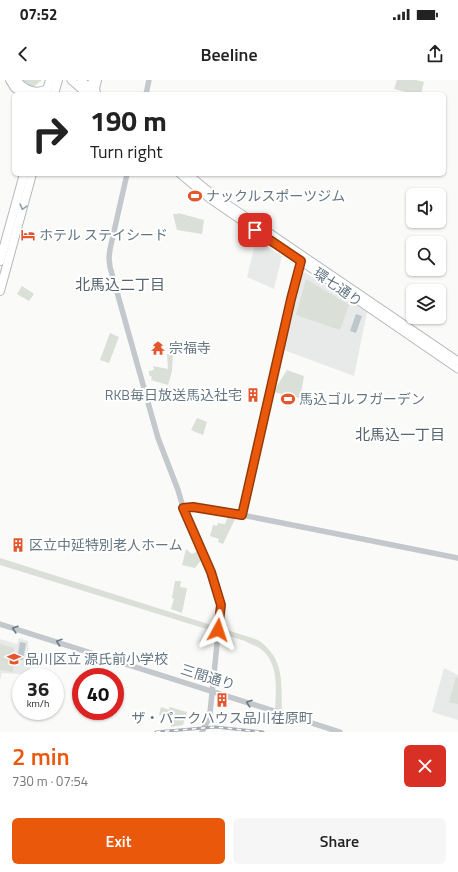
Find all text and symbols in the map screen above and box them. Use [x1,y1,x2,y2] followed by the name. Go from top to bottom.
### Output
[20,3,57,26] text: 07:52
[200,41,258,68] text: Beeline
[12,43,34,65] icon: back
[424,43,446,65] icon: share
[90,99,167,142] text: 190 m
[24,108,76,160] icon: right
[90,138,163,165] text: Turn right
[206,185,345,206] place label: ナックルスポーツジム
[187,188,203,204] sports icon: ナックルスポーツジム
[406,188,446,324] map controls
[406,188,446,228] button: sound
[19,203,28,210] one-way arrow
[238,213,272,247] pin
[244,219,266,241] icon: arrive
[39,224,168,245] place label: ホテル ステイシード
[20,227,36,243] hotel icon: ホテル ステイシード
[406,236,446,276] button: search
[309,262,367,311] street label: 環七通り
[75,273,165,296] district label: 北馬込二丁目
[406,284,446,324] button: layers
[169,337,211,358] place label: 宗福寺
[150,340,166,356] temple icon: 宗福寺
[105,384,242,405] place label: RKB毎日放送馬込社宅
[245,387,261,403] building icon: RKB毎日放送馬込社宅
[299,388,425,409] place label: 馬込ゴルフガーデン
[280,391,296,407] sports icon: 馬込ゴルフガーデン
[355,423,445,446] district label: 北馬込一丁目
[29,534,183,555] place label: 区立中延特別老人ホーム
[10,537,26,553] building icon: 区立中延特別老人ホーム
[197,609,239,651] position arrow
[12,625,19,634] one-way arrow
[55,639,62,647] one-way arrow
[25,648,168,669] place label: 品川区立 源氏前小学校
[6,651,22,667] school or university icon: 品川区立 源氏前小学校
[178,658,238,695] street label: 三間通り
[72,668,124,720] speed limit sign: 40
[27,673,49,704] text: 36
[214,692,230,708] building icon: ザ・パークハウス品川荏原町
[27,696,49,711] text: km/h
[246,699,253,708] one-way arrow
[131,707,313,728] place label: ザ・パークハウス品川荏原町
[12,738,70,774] text: 2 min
[404,745,446,787] button: close
[12,771,88,791] text: 730 m · 07:54
[12,818,225,864] button: Exit
[233,818,446,864] button: Share

